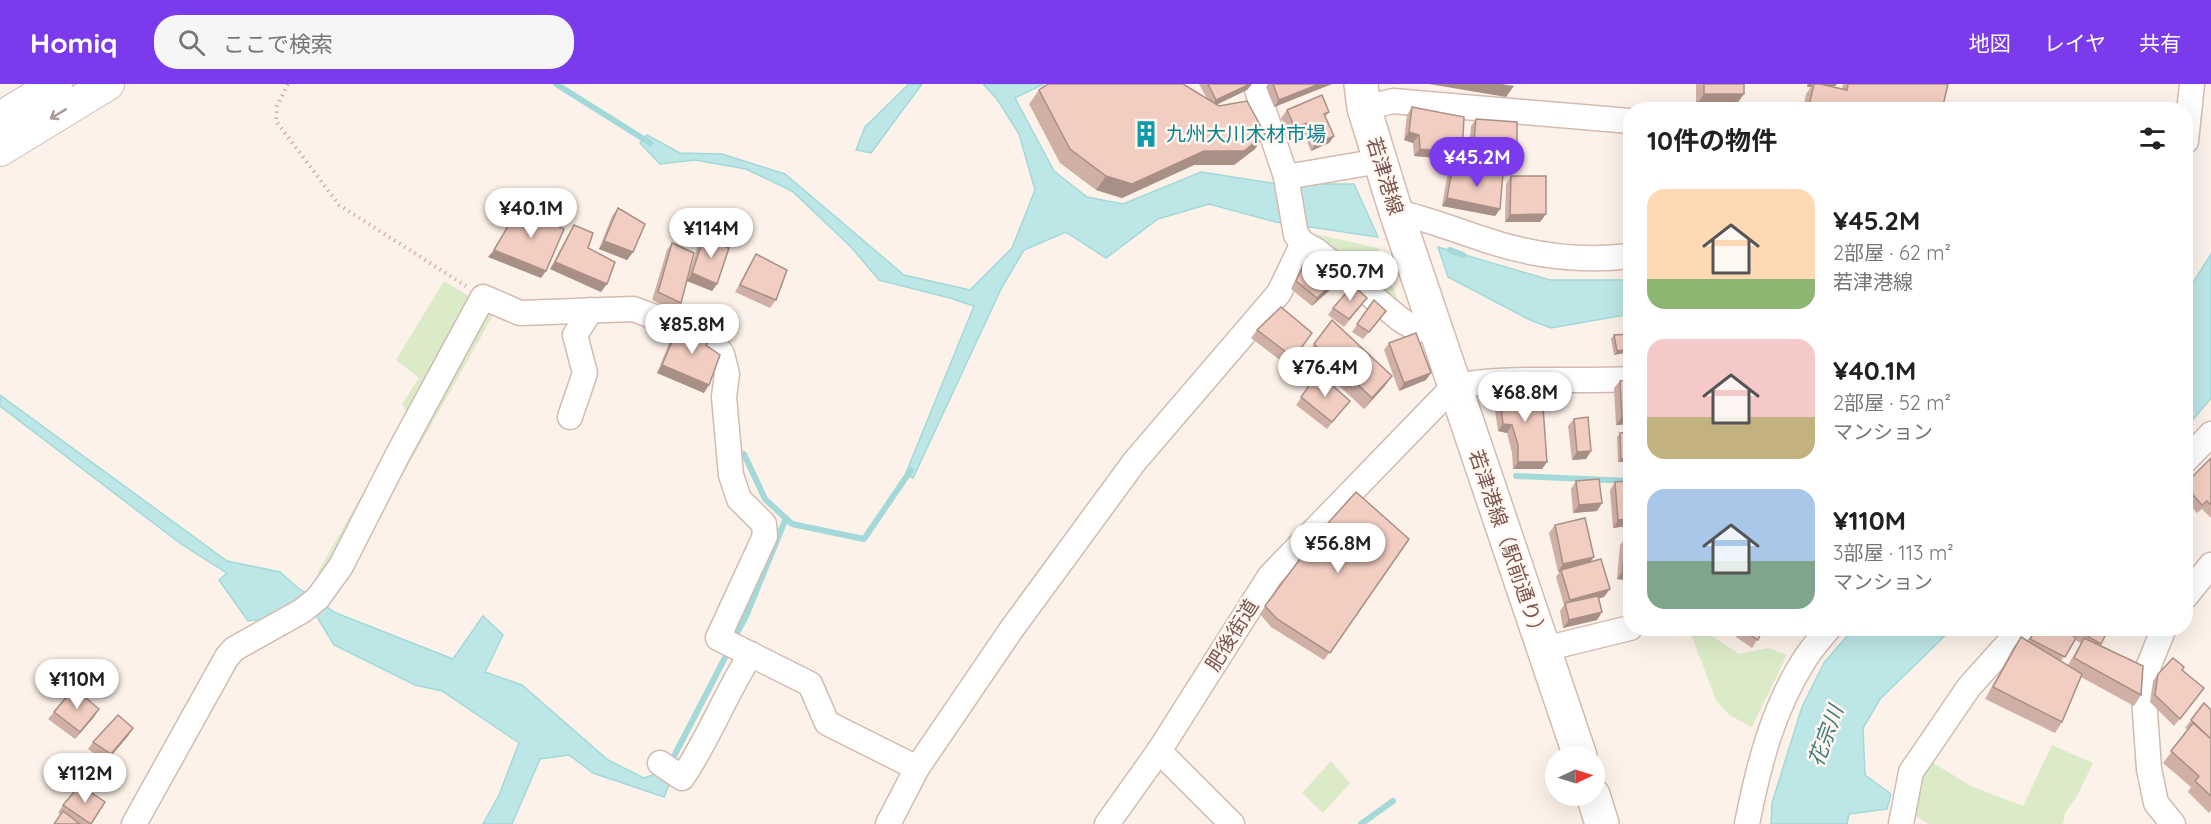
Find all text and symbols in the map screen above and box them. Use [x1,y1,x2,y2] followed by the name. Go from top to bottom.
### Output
[154,15,574,69] search box
[30,25,118,60] text: Homiq
[175,26,208,59] icon: search
[223,30,333,58] text: ここで検索
[1969,30,2011,56] text: 地図
[2044,30,2106,56] text: レイヤ
[2139,30,2181,56] text: 共有
[50,109,67,121] one-way arrow
[1131,119,1161,149] building icon: 九州大川木材市場
[1166,121,1326,146] place label: 九州大川木材市場
[2136,122,2169,155] icon: filters
[1647,124,1777,157] text: 10件の物件
[1362,134,1409,218] street label: 若津港線
[1428,137,1526,188] pin: ¥45.2M
[1443,144,1511,169] text: ¥45.2M
[482,188,580,239] pin: ¥40.1M
[499,195,563,220] text: ¥40.1M
[1833,204,1920,237] text: ¥45.2M
[669,208,753,259] pin: ¥114M
[1695,213,1767,285] icon: home
[683,215,739,240] text: ¥114M
[1833,240,1951,265] text: 2部屋 · 62 m²
[1301,251,1399,302] pin: ¥50.7M
[1316,258,1384,283] text: ¥50.7M
[1833,269,1913,294] text: 若津港線
[643,304,741,355] pin: ¥85.8M
[659,311,725,336] text: ¥85.8M
[1276,347,1374,398] pin: ¥76.4M
[1292,354,1358,379] text: ¥76.4M
[1833,354,1916,387] text: ¥40.1M
[1695,363,1767,435] icon: home
[1476,372,1574,423] pin: ¥68.8M
[1492,379,1558,404] text: ¥68.8M
[1833,390,1951,415] text: 2部屋 · 52 m²
[1833,419,1933,444] text: マンション
[1464,446,1553,643] street label: 若津港線（駅前通り）
[1833,504,1906,537] text: ¥110M
[1695,513,1767,585] icon: home
[1289,523,1387,574] pin: ¥56.8M
[1305,530,1371,555] text: ¥56.8M
[1833,540,1954,565] text: 3部屋 · 113 m²
[1833,569,1933,594] text: マンション
[1200,594,1263,675] street label: 肥後街道
[35,659,119,710] pin: ¥110M
[49,666,105,691] text: ¥110M
[1802,700,1849,770] water label: 花宗川
[1545,746,1605,806] north arrow
[1545,746,1605,806] map controls
[43,753,127,804] pin: ¥112M
[57,760,113,785] text: ¥112M

